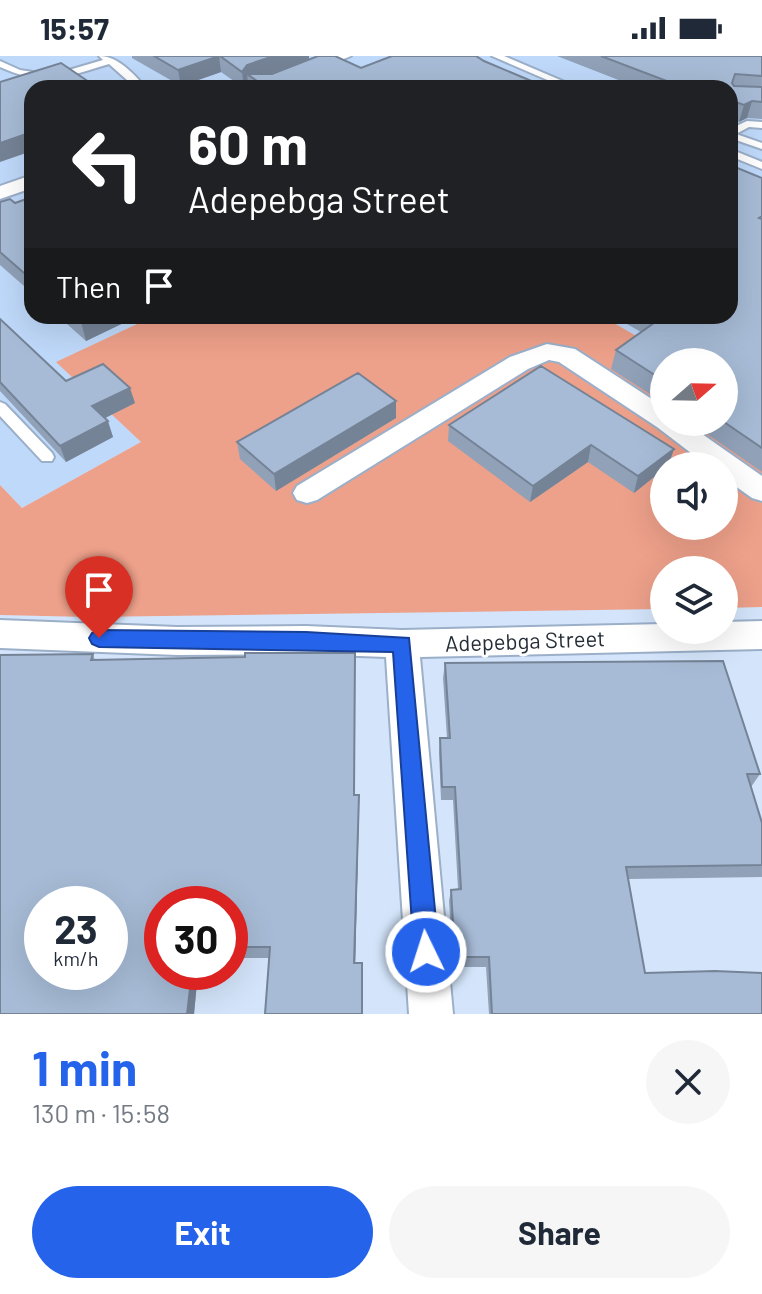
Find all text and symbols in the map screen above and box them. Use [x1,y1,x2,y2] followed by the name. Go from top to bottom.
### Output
[40,10,109,46] text: 15:57
[188,109,308,176] text: 60 m
[56,112,160,216] icon: left
[188,177,450,220] text: Adepebga Street
[137,264,181,308] icon: arrive
[56,268,121,304] text: Then
[650,348,738,436] north arrow
[650,348,738,644] map controls
[650,452,738,540] button: sound
[65,556,133,638] pin
[650,556,738,644] button: layers
[77,568,121,612] icon: arrive
[445,624,605,656] street label: Adepebga Street
[144,886,248,990] speed limit sign: 30
[54,904,98,952] text: 23
[384,910,468,994] position arrow
[53,946,99,970] text: km/h
[32,1038,137,1096] text: 1 min
[646,1040,730,1124] button: close
[32,1097,170,1128] text: 130 m · 15:58
[32,1186,373,1278] button: Exit
[389,1186,730,1278] button: Share

